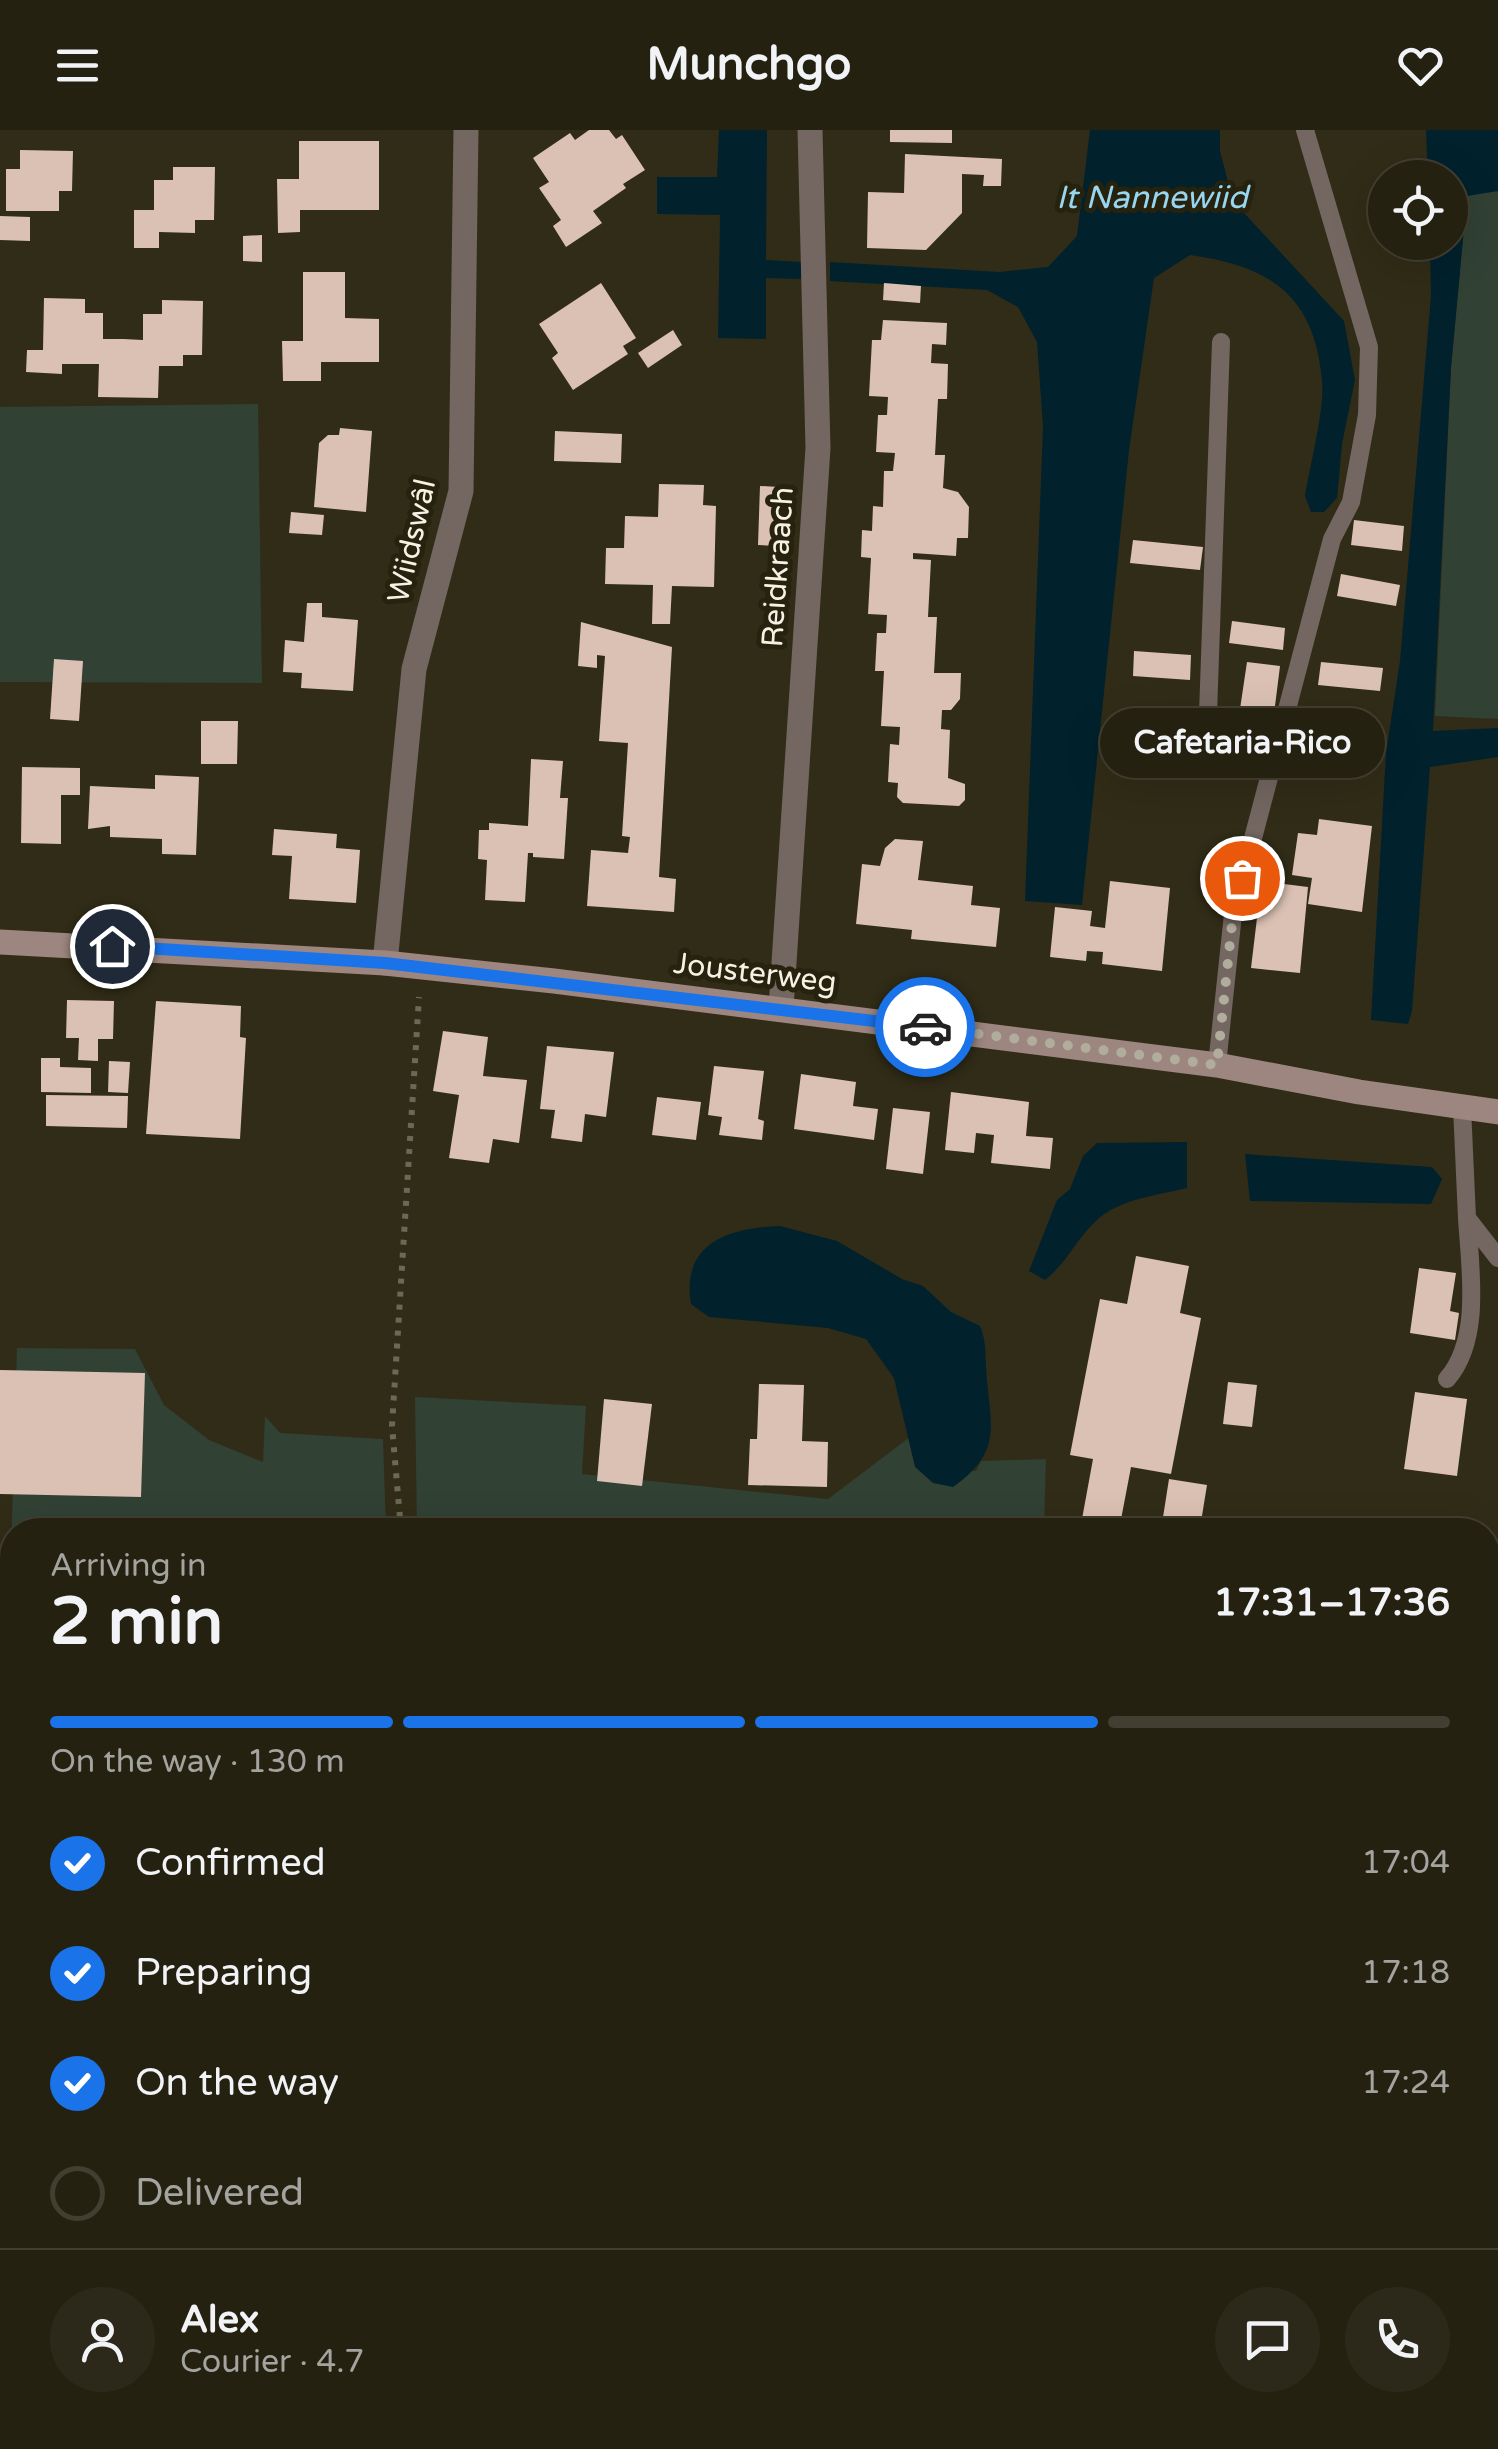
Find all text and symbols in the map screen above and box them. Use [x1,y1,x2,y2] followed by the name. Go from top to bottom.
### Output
[50,38,105,93] icon: menu
[647,38,851,92] text: Munchgo
[1393,38,1448,93] icon: heart
[1368,160,1468,260] map controls
[1368,160,1468,260] button: locate
[1056,179,1251,217] water label: It Nannewiid
[380,475,444,607] street label: Wiidswâl
[754,486,802,648] street label: Reidkraach
[1100,708,1384,778] callout: Cafetaria-Rico
[1134,724,1351,762] text: Cafetaria-Rico
[1200,836,1285,921] pin
[1215,851,1270,906] icon: bag
[70,904,155,989] pin
[85,919,140,974] icon: home
[671,945,839,1001] street label: Jousterweg
[875,977,975,1077] courier
[898,1000,953,1055] icon: car
[50,1547,207,1585] text: Arriving in
[1213,1580,1450,1626] text: 17:31–17:36
[50,1583,223,1662] text: 2 min
[50,1743,345,1781] text: On the way · 130 m
[50,1836,105,1891] icon: check
[135,1840,326,1886] text: Confirmed
[1361,1844,1450,1882] text: 17:04
[50,1946,105,2001] icon: check
[135,1950,312,1996] text: Preparing
[1361,1954,1450,1992] text: 17:18
[50,2056,105,2111] icon: check
[135,2060,339,2106] text: On the way
[1361,2064,1450,2102] text: 17:24
[135,2170,304,2216] text: Delivered
[50,2287,155,2392] button: person
[1215,2287,1320,2392] button: chat
[1345,2287,1450,2392] button: phone
[180,2297,259,2343] text: Alex
[180,2343,364,2381] text: Courier · 4.7

